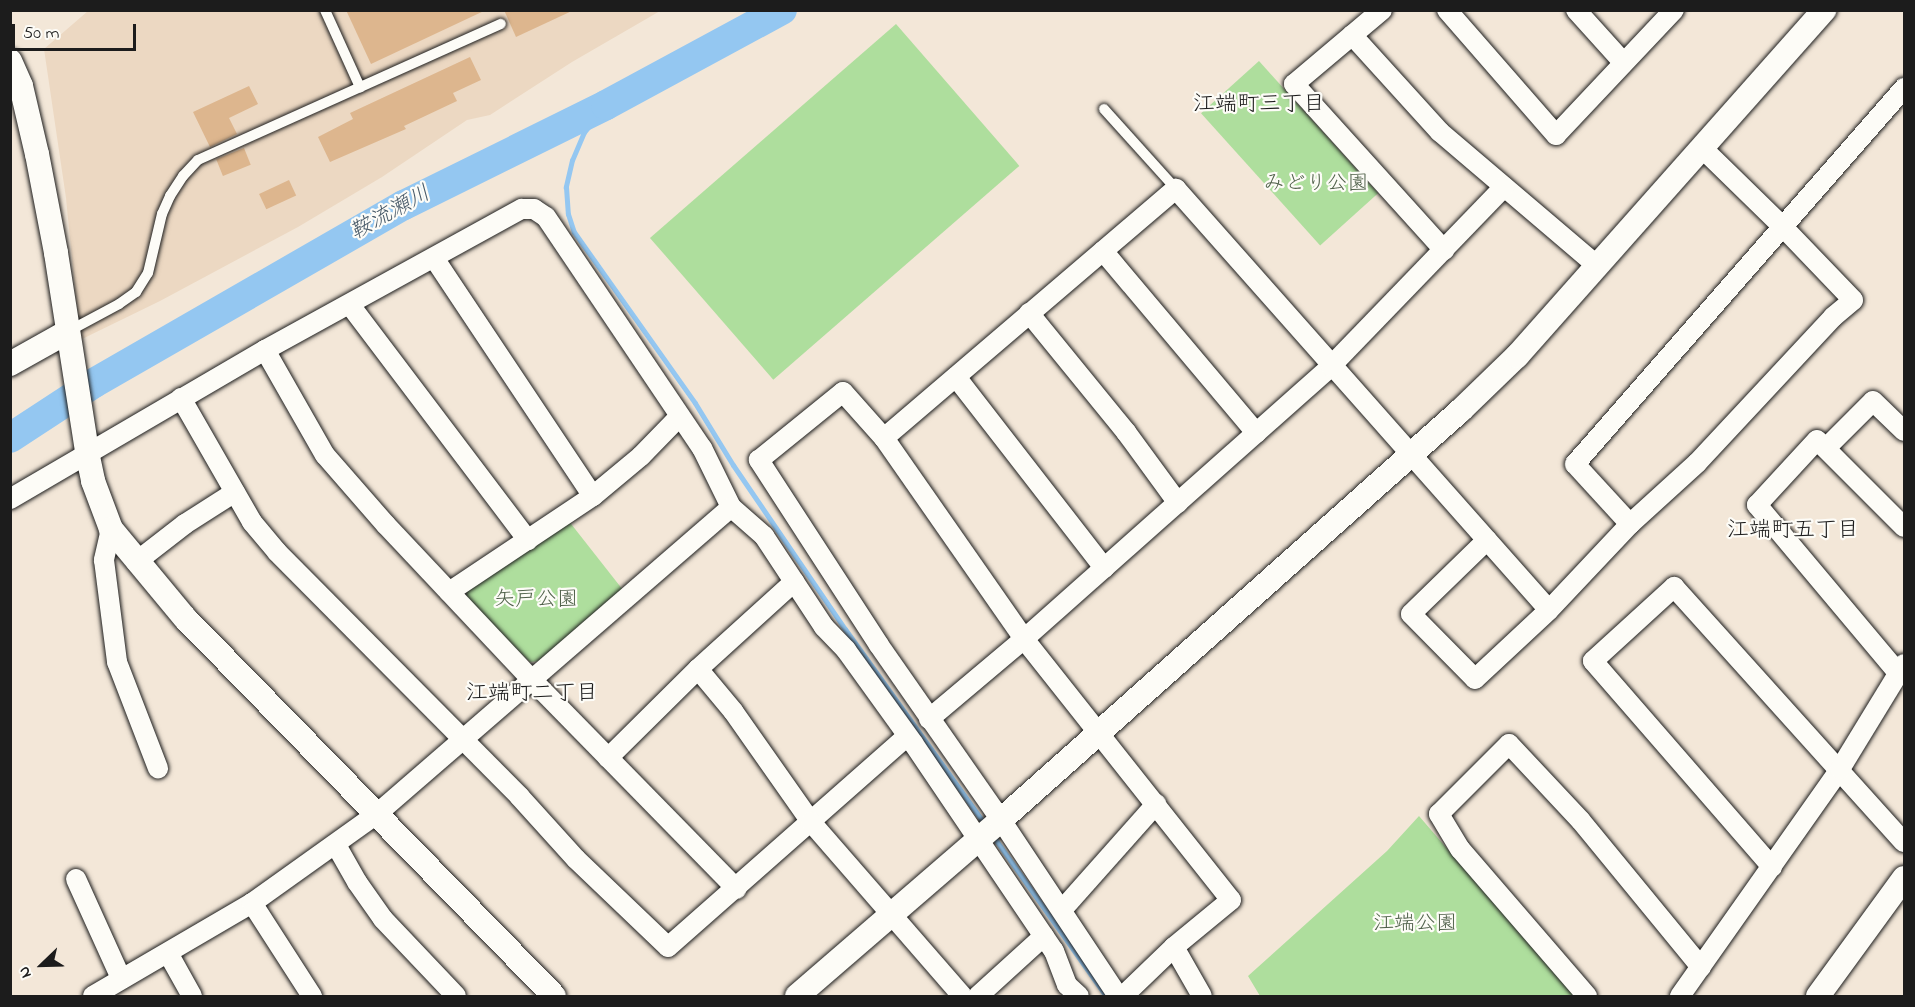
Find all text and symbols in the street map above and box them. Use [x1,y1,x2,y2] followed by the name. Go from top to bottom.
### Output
[15,12,140,50] scale bar
[23,21,60,47] text: 50 m
[1193,93,1325,119] district label: 江端町三丁目
[1264,171,1368,197] park label: みどり公園
[346,181,436,247] water label: 鞍流瀬川
[1727,519,1859,545] district label: 江端町五丁目
[494,587,578,613] park label: 矢戸公園
[466,682,598,708] district label: 江端町二丁目
[1373,911,1457,937] park label: 江端公園
[12,935,72,995] north arrow
[12,962,39,982] text: N

